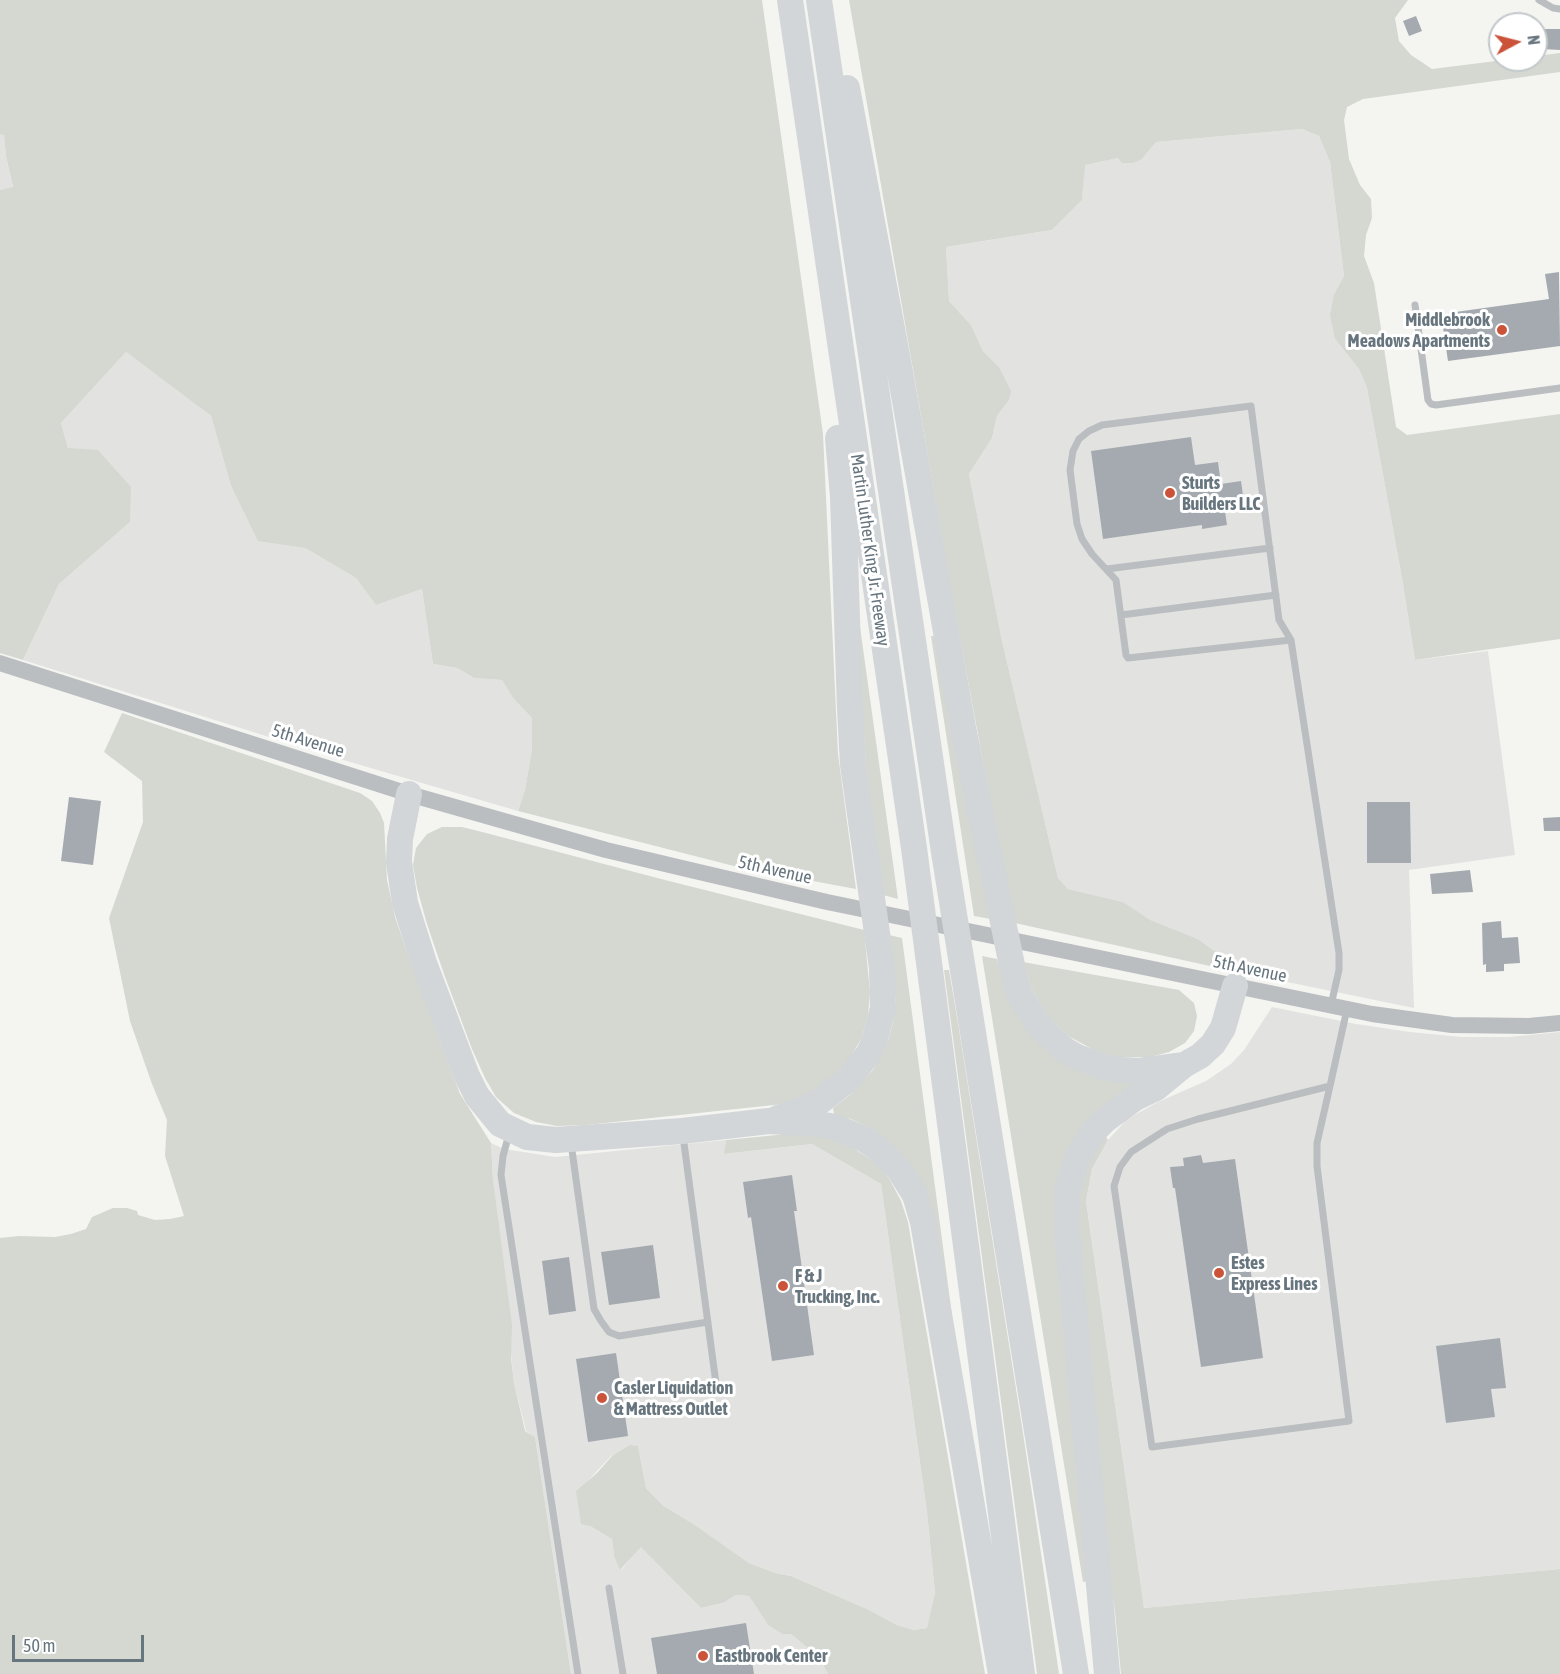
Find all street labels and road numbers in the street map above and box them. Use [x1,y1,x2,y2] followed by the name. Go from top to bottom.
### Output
[846,452,894,648] street label: Martin Luther King Jr. Freeway
[269,720,347,762] street label: 5th Avenue
[736,851,814,889] street label: 5th Avenue
[1211,951,1289,987] street label: 5th Avenue

